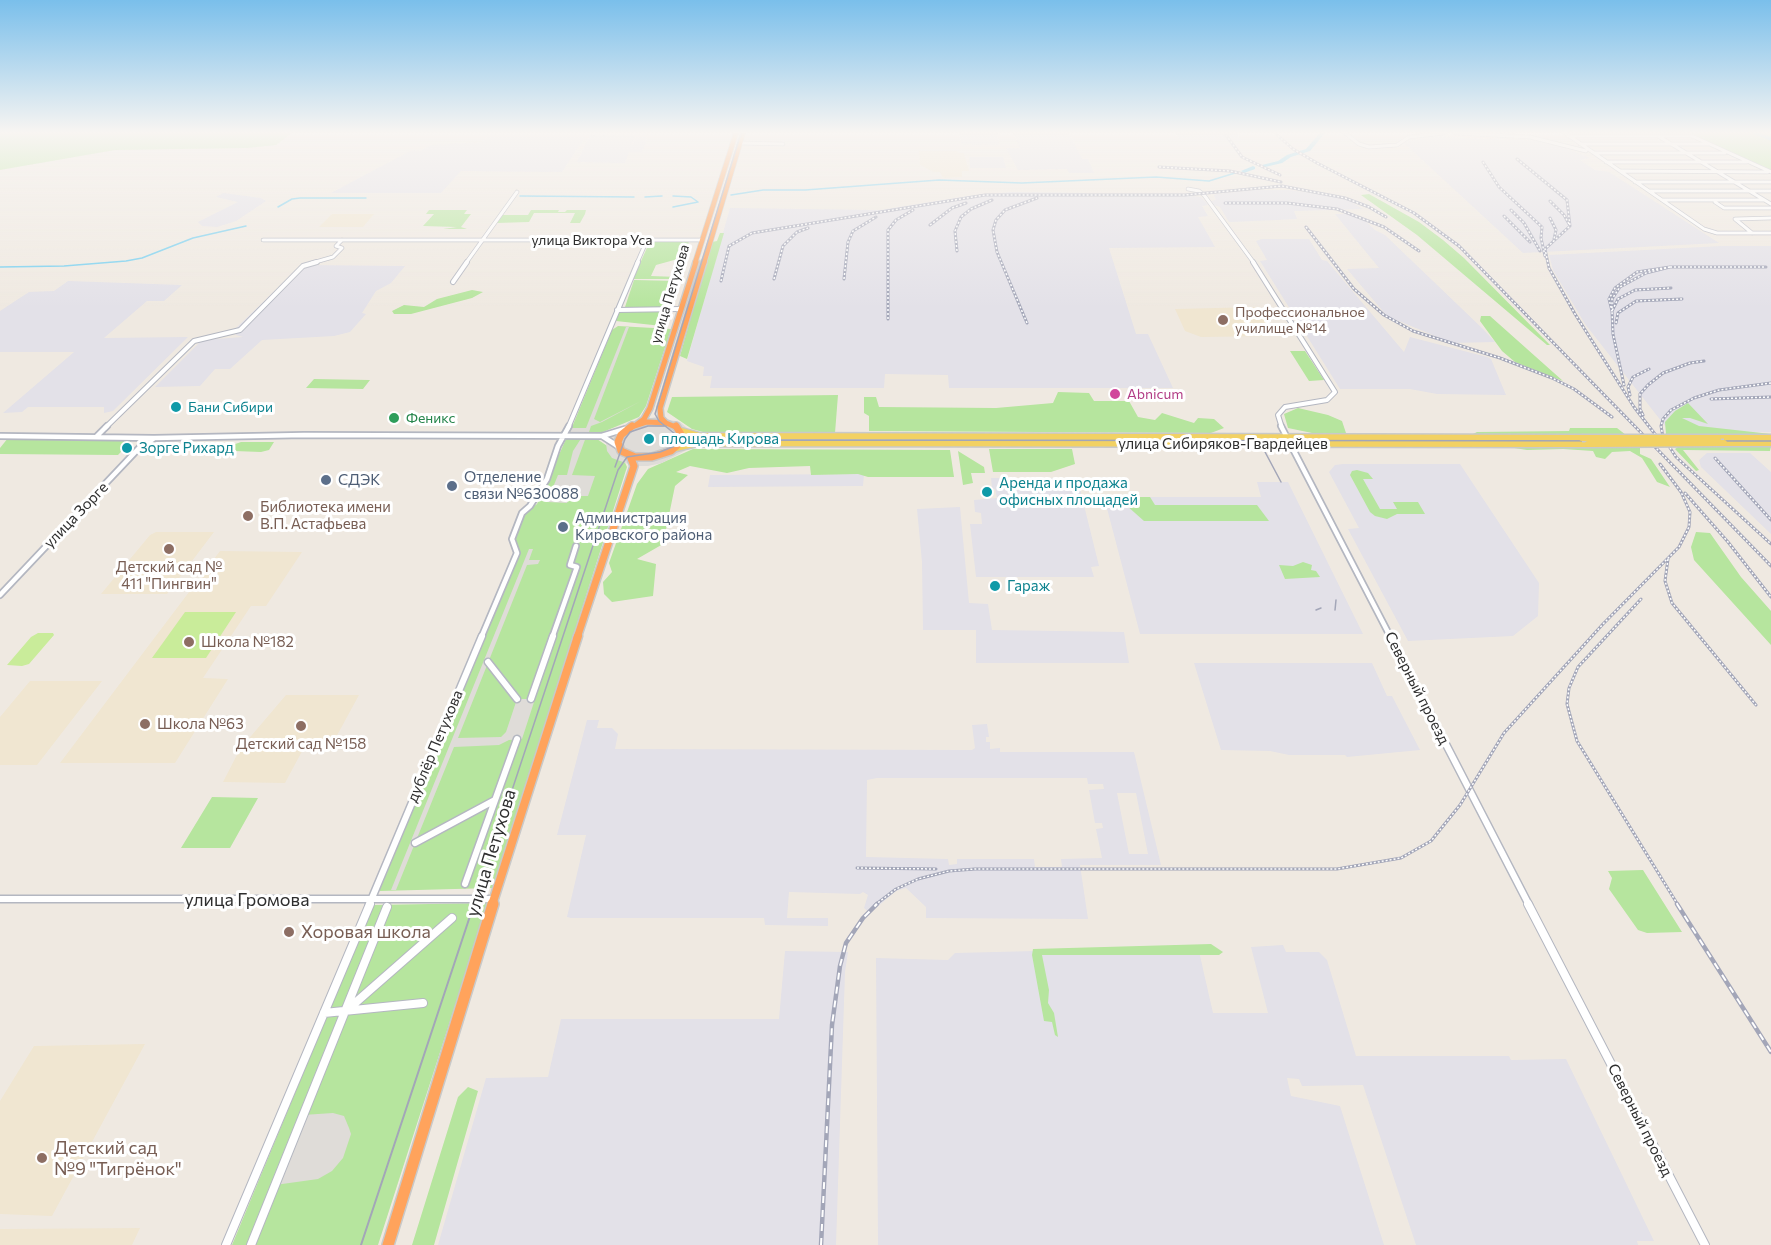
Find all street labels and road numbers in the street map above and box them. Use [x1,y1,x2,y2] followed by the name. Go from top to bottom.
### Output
[532,232,652,248] street label: улица Виктора Уса
[647,242,693,346] street label: улица Петухова
[1118,435,1328,453] street label: улица Сибиряков-Гвардейцев
[40,478,112,552] street label: улица Зорге
[1381,629,1453,747] street label: Северный проезд
[403,687,467,805] street label: дублёр Петухова
[461,787,521,919] street label: улица Петухова
[185,889,309,911] street label: улица Громова
[1604,1061,1676,1179] street label: Северный проезд

